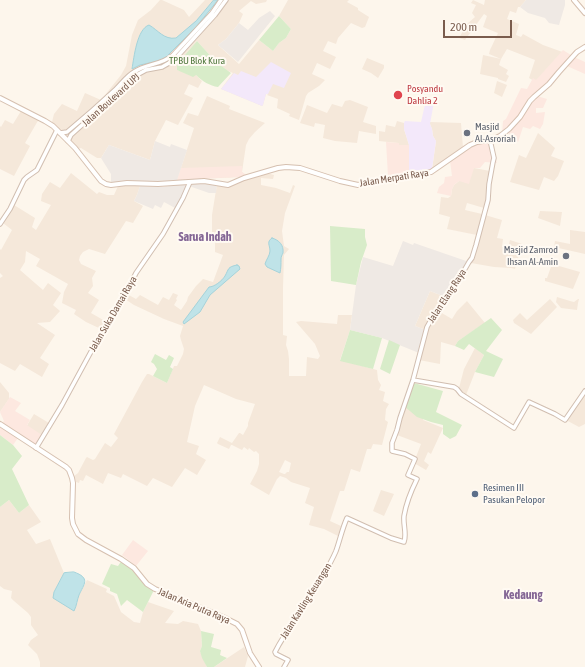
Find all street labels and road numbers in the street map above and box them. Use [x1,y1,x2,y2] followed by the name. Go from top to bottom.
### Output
[80,71,142,129] street label: Jalan Boulevard UPJ
[359,167,429,189] street label: Jalan Merpati Raya
[425,267,469,325] street label: Jalan Elang Raya
[87,274,139,354] street label: Jalan Suka Damai Raya
[278,561,334,641] street label: Jalan Kavling Keuangan
[156,585,232,627] street label: Jalan Aria Putra Raya

